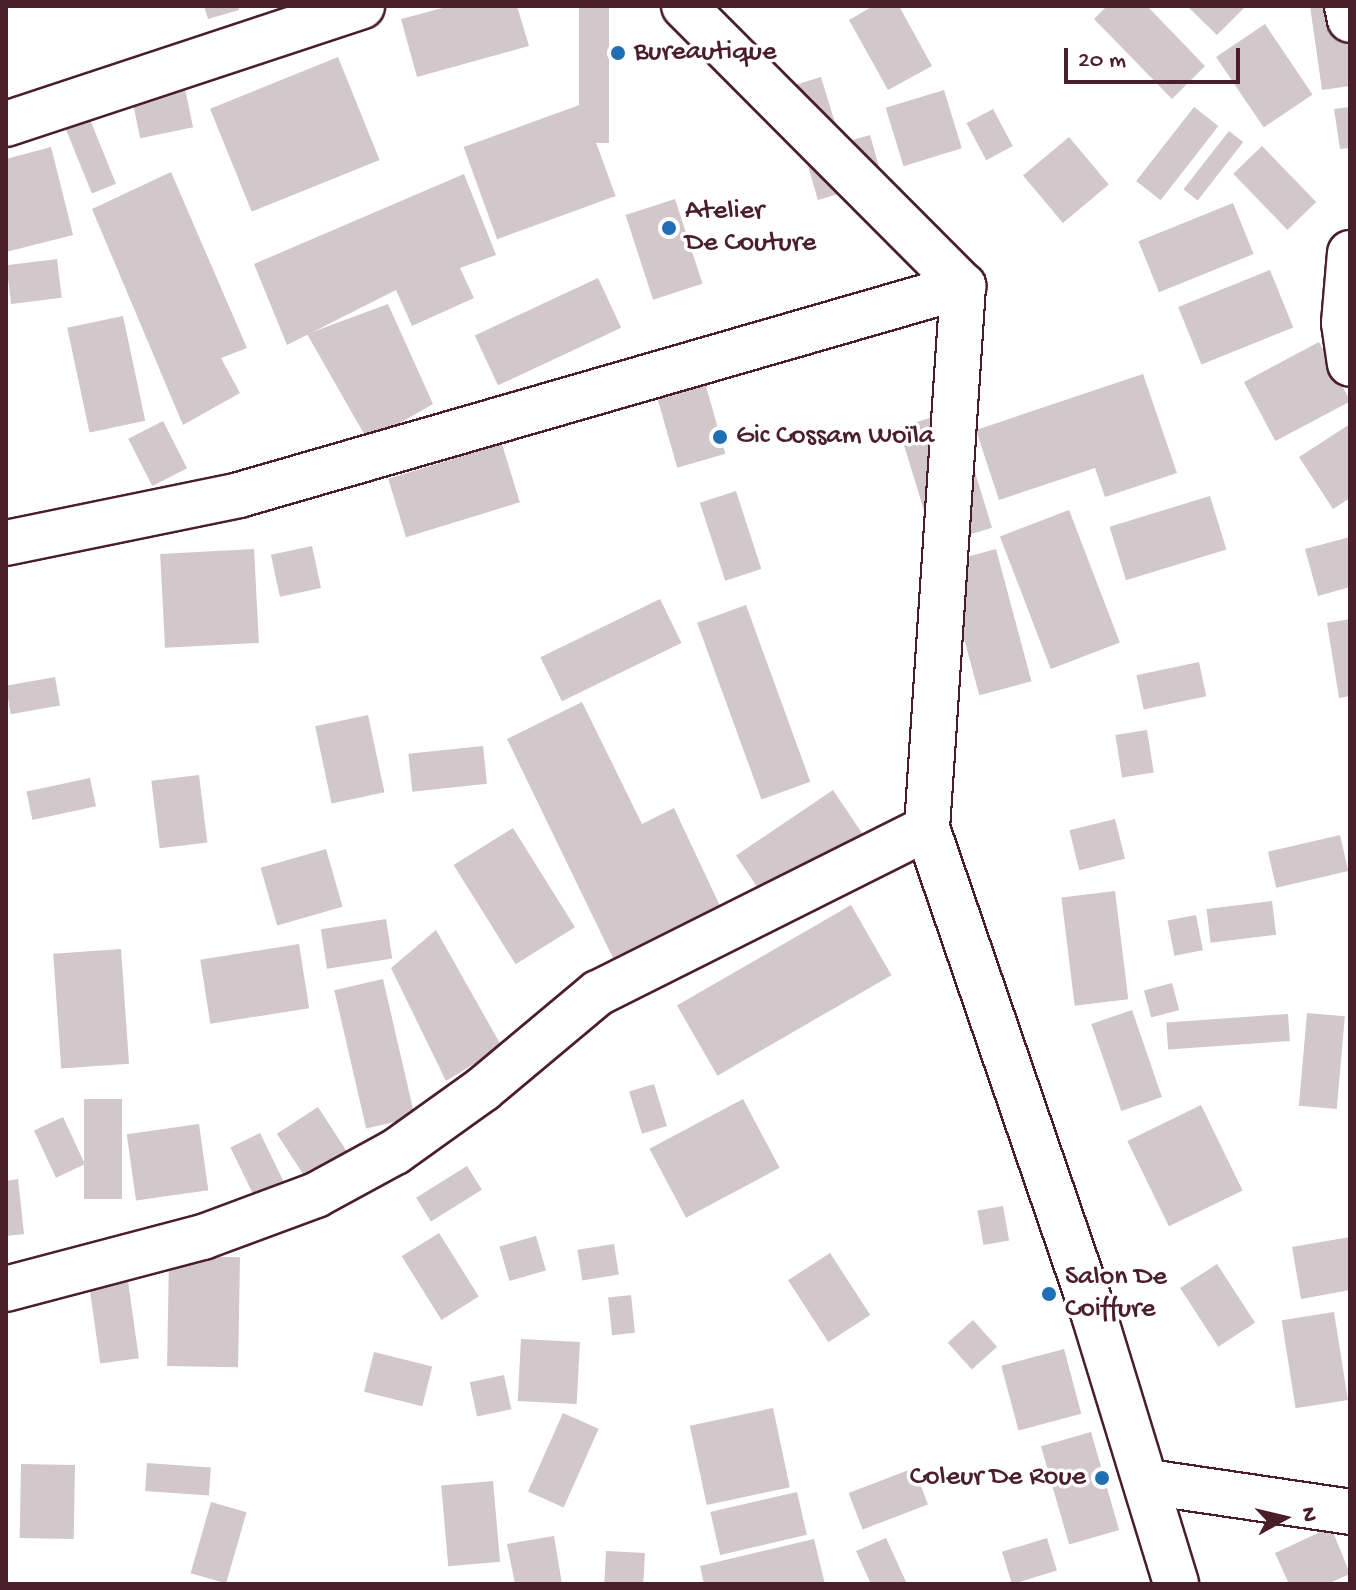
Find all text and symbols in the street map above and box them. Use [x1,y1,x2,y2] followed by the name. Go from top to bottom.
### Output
[1068,32,1244,82] scale bar
[634,36,776,70] place label: Bureautique
[609,44,627,62] marker: Bureautique
[1078,47,1126,76] text: 20 m
[685,195,816,261] place label: Atelier De Couture
[660,219,678,237] marker: Atelier De Couture
[736,420,934,454] place label: Gic Cossam Woïla
[711,428,729,446] marker: Gic Cossam Woïla
[1065,1261,1167,1327] place label: Salon De Coiffure
[1040,1285,1058,1303] marker: Salon De Coiffure
[910,1461,1086,1495] place label: Coleur De Roue
[1093,1469,1111,1487] marker: Coleur De Roue
[1244,1478,1324,1558] north arrow
[1294,1506,1322,1524] text: N

